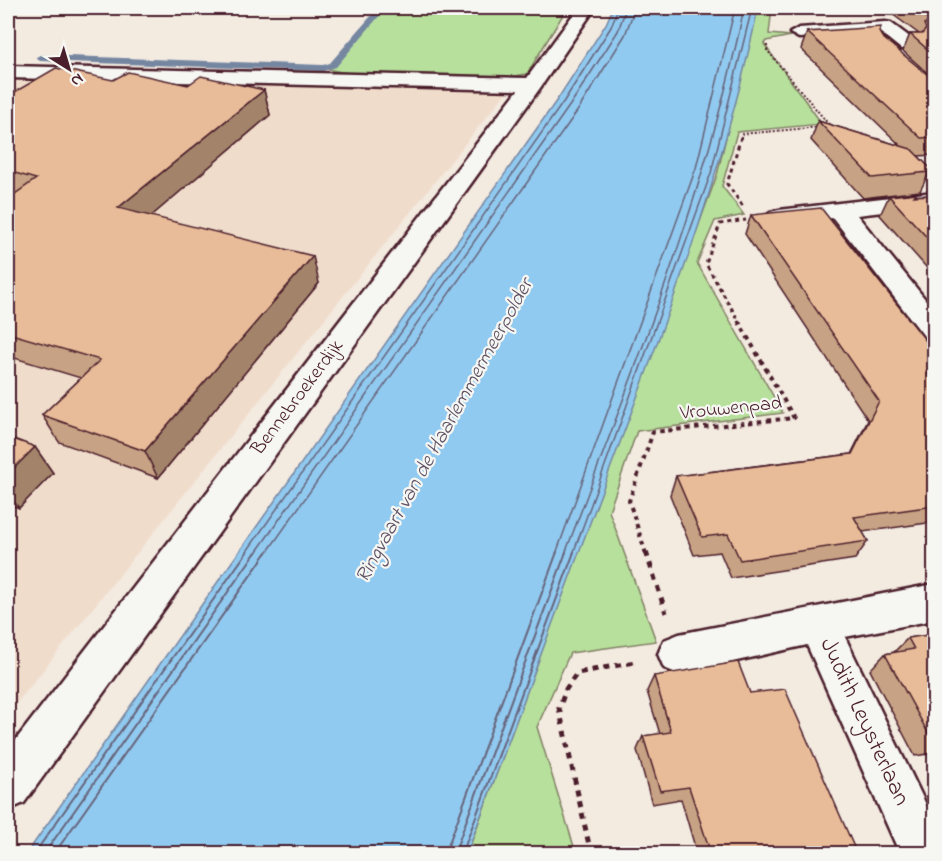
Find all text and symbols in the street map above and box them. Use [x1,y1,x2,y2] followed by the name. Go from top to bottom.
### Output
[39,39,99,99] north arrow
[65,67,88,92] text: N
[349,271,544,589] water label: Ringvaart van de Haarlemmermeerpolder
[244,334,351,463] street label: Bennebroekerdijk
[678,389,783,429] street label: Vrouwenpad
[809,632,918,812] street label: Judith Leysterlaan

